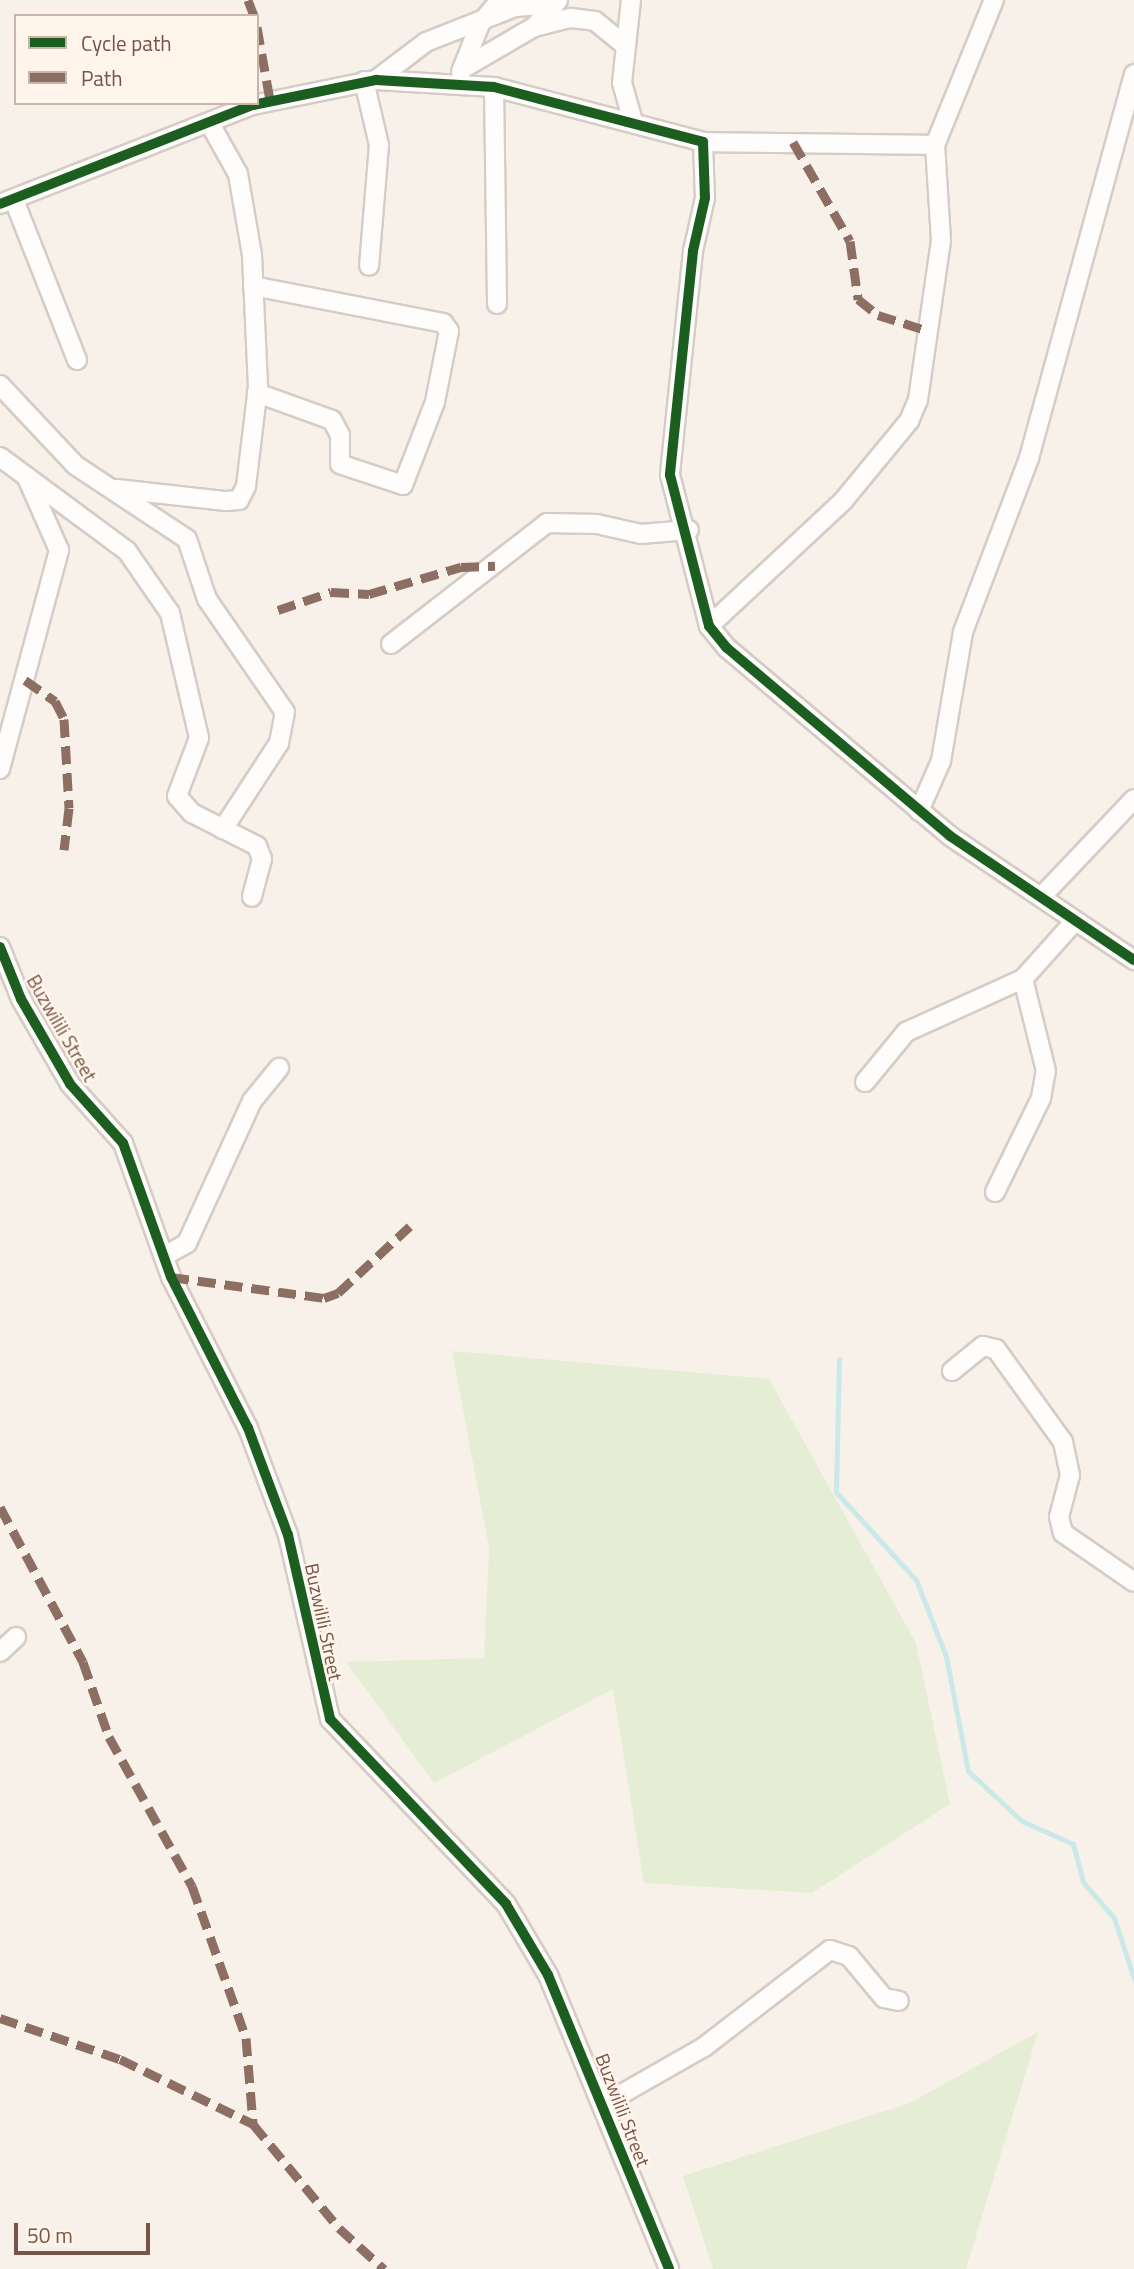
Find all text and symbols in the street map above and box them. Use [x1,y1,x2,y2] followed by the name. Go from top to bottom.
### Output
[14,14,259,105] legend
[81,27,172,59] text: Cycle path
[81,62,123,94] text: Path
[22,971,102,1085] street label: Buzwilili Street
[300,1561,348,1683] street label: Buzwilili Street
[591,2050,655,2170] street label: Buzwilili Street
[18,2210,154,2254] scale bar
[27,2219,73,2251] text: 50 m

